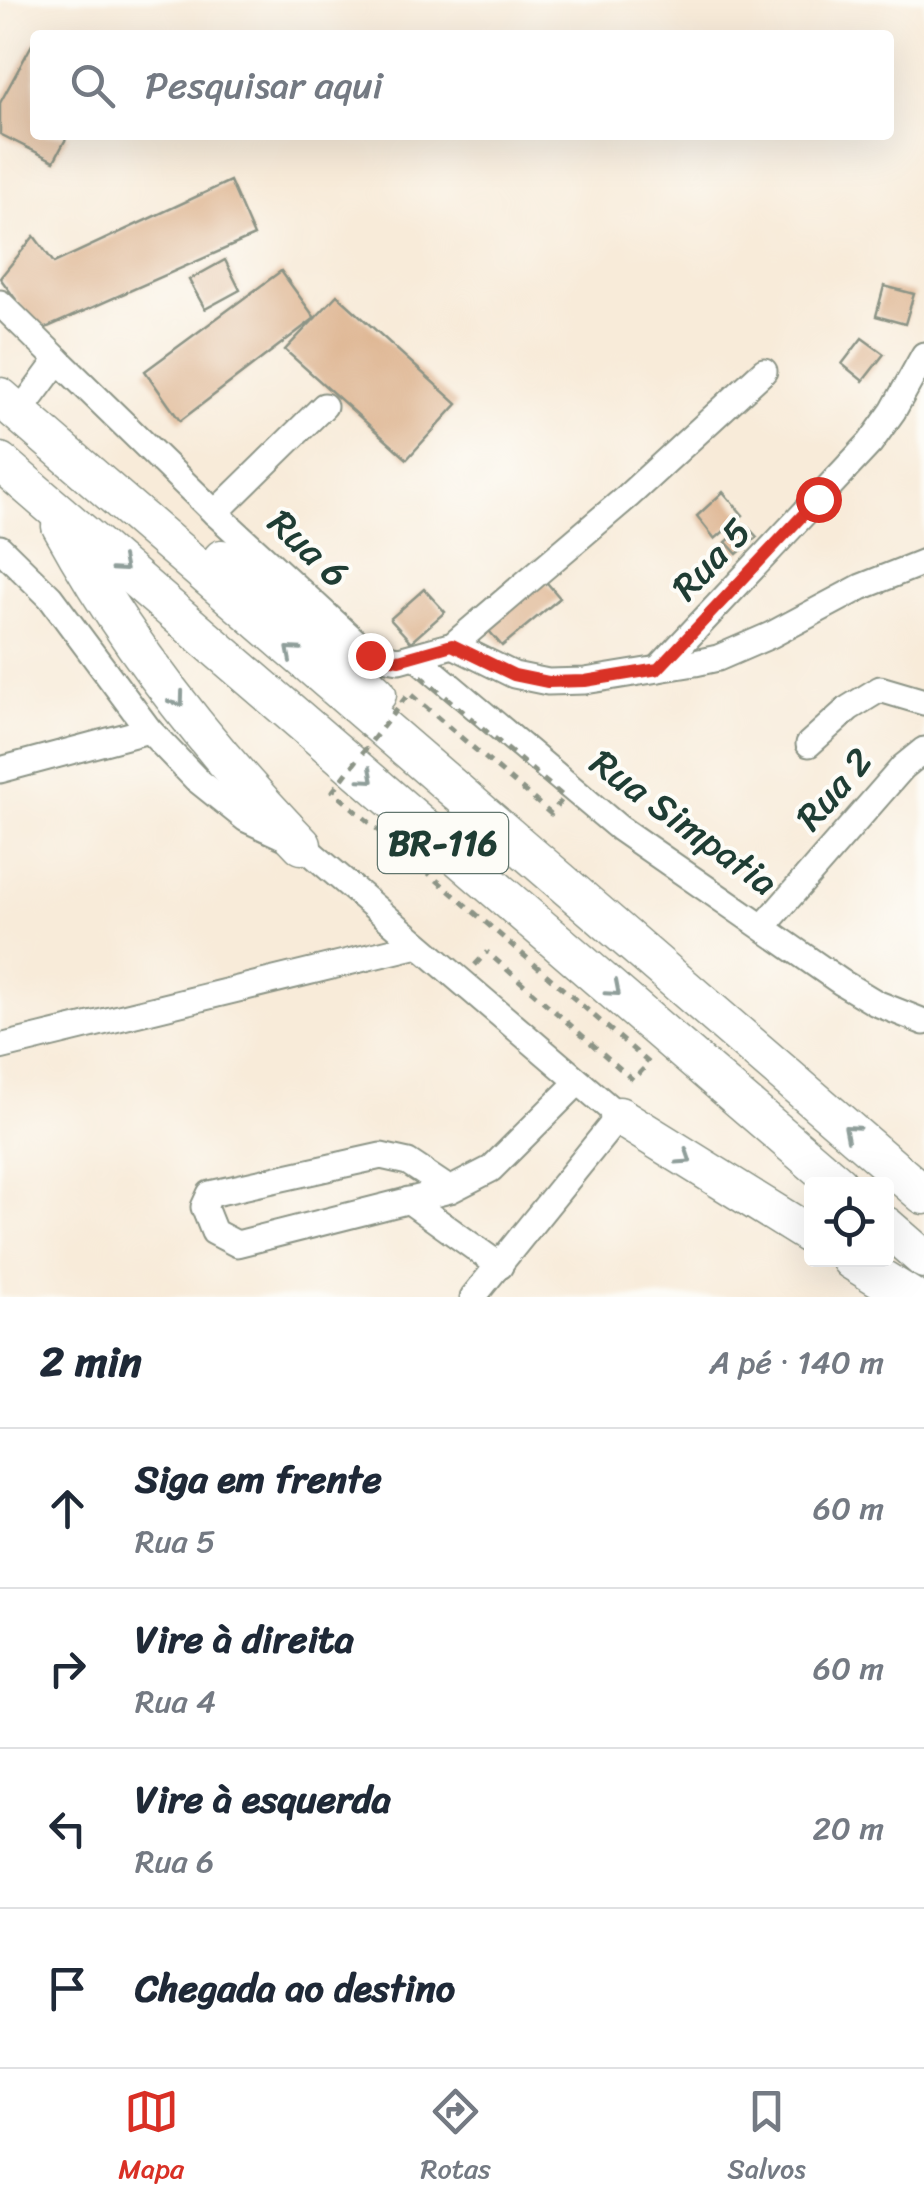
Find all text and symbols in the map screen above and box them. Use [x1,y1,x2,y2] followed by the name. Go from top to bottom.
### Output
[30,30,894,140] search box
[145,52,383,119] text: Pesquisar aqui
[65,58,120,113] icon: search
[796,477,842,523] route start
[251,492,366,605] street label: Rua 6
[654,502,768,617] street label: Rua 5
[110,554,128,572] one-way arrow
[348,633,394,679] route end
[285,645,304,663] one-way arrow
[167,689,184,707] one-way arrow
[575,731,792,914] street label: Rua Simpatia
[778,732,891,847] street label: Rua 2
[356,766,375,784] one-way arrow
[378,813,508,873] road number: BR-116
[602,979,620,997] one-way arrow
[844,1124,862,1142] one-way arrow
[674,1146,692,1165] one-way arrow
[804,1177,894,1267] map controls
[804,1177,894,1267] button: locate
[40,1325,142,1399] text: 2 min
[709,1334,884,1391] text: A pé · 140 m
[135,1446,382,1513] text: Siga em frente
[813,1480,884,1537] text: 60 m
[40,1481,95,1536] icon: ahead
[135,1513,216,1570] text: Rua 5
[135,1606,354,1673] text: Vire à direita
[813,1640,884,1697] text: 60 m
[40,1641,95,1696] icon: right
[135,1673,216,1730] text: Rua 4
[135,1766,391,1833] text: Vire à esquerda
[812,1800,884,1857] text: 20 m
[40,1801,95,1856] icon: left
[135,1833,214,1890] text: Rua 6
[135,1955,455,2022] text: Chegada ao destino
[40,1961,95,2016] icon: arrive
[118,2084,184,2193] tab: Mapa
[420,2084,491,2193] tab: Rotas
[727,2084,806,2193] tab: Salvos

